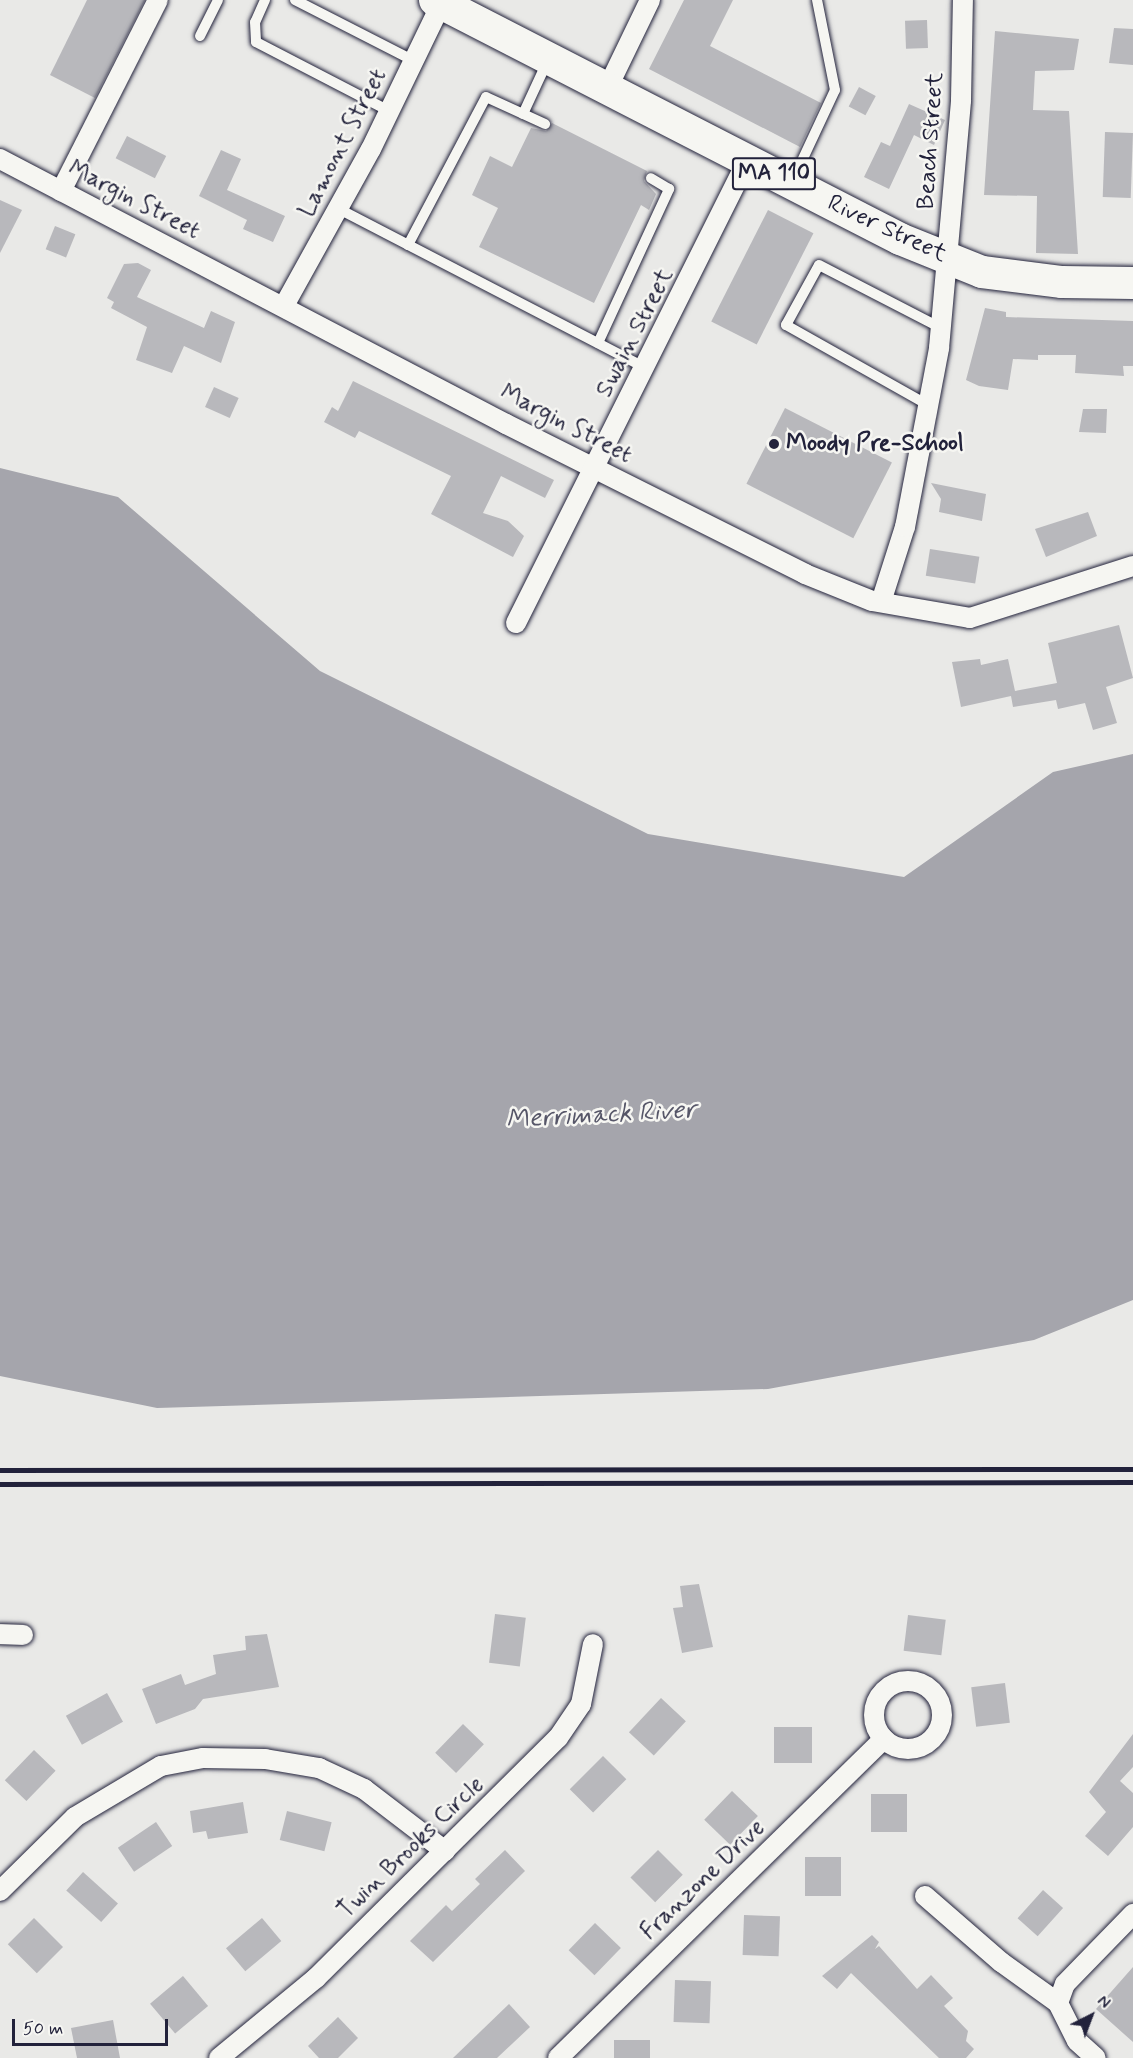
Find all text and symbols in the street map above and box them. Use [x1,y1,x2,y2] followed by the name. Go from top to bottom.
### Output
[292,62,394,224] street label: Lamont Street
[912,71,950,211] street label: Beach Street
[61,154,207,246] street label: Margin Street
[730,155,818,193] road number: MA 110
[823,189,951,269] street label: River Street
[590,264,680,402] street label: Swain Street
[493,378,639,470] street label: Margin Street
[786,430,964,458] place label: Moody Pre-School
[767,437,781,451] marker: Moody Pre-School
[505,1095,697,1137] water label: Merrimack River
[331,1770,491,1926] street label: Twin Brooks Circle
[636,1814,770,1946] street label: Franzone Drive
[1061,1986,1121,2046] north arrow
[1092,1991,1114,2014] text: N
[15,2007,171,2045] scale bar
[23,2017,63,2041] text: 50 m

